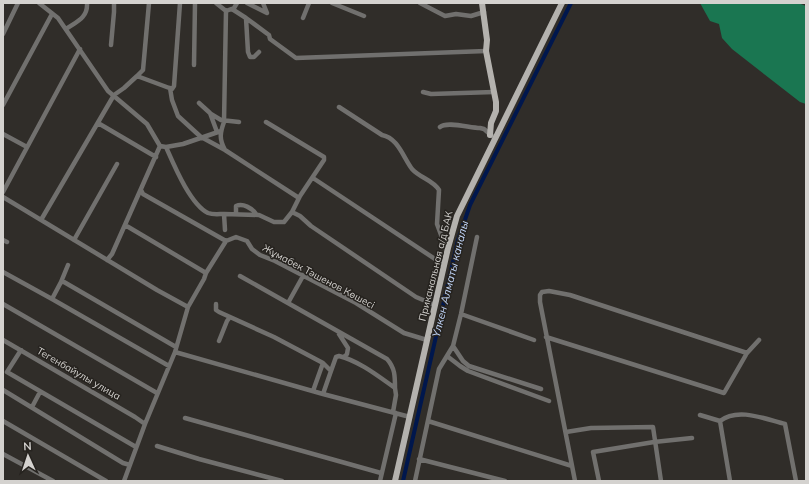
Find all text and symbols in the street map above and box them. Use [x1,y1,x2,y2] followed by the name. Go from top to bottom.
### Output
[415,209,456,323] street label: Приканальная а/д БАК
[429,219,471,339] water label: Үлкен Алматы каналы
[260,241,377,312] street label: Жұмабек Тәшенов Көшесі
[34,344,123,403] street label: Тегенбайулы улица
[8,436,48,476] north arrow
[23,439,32,453] text: N

